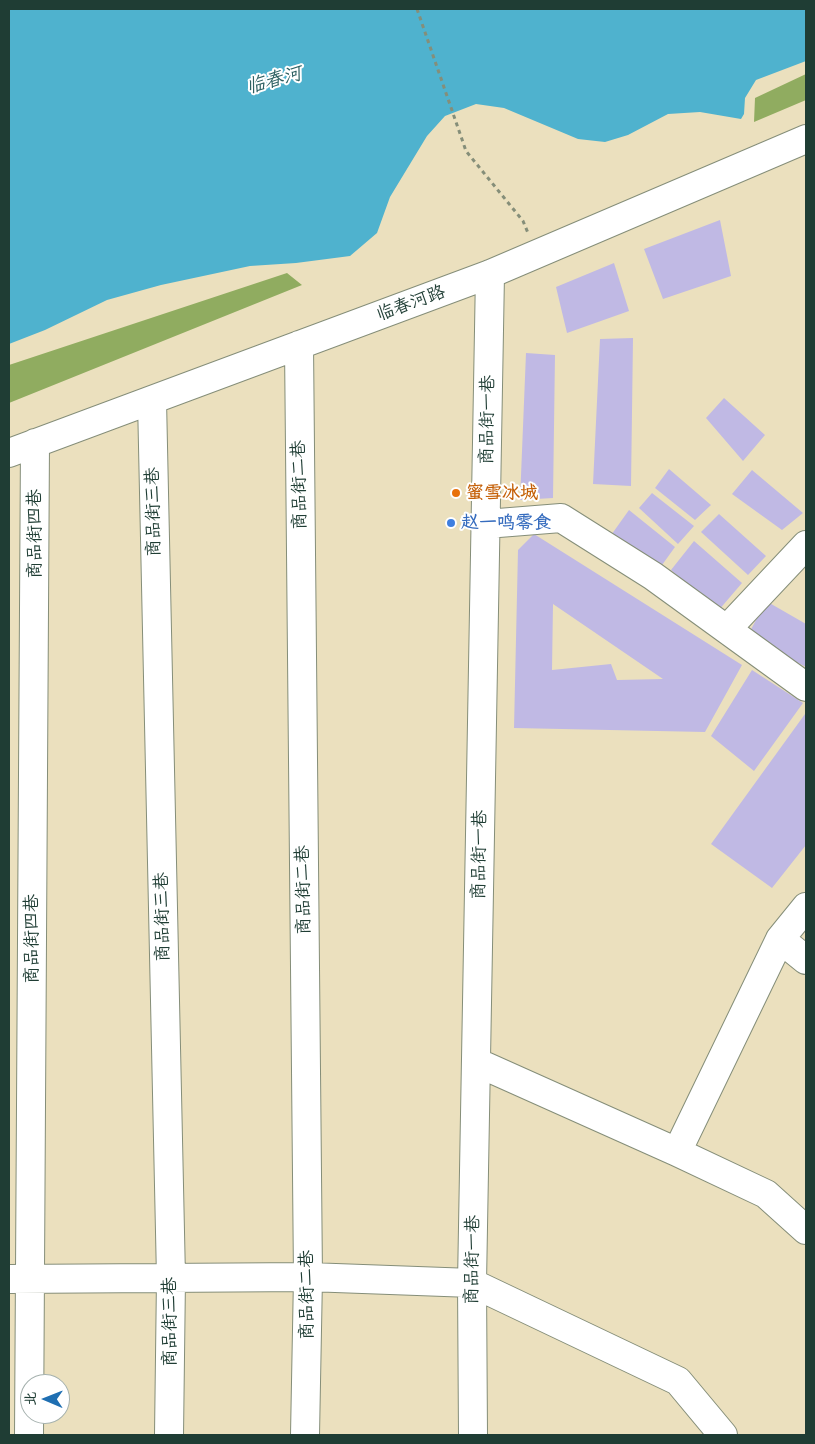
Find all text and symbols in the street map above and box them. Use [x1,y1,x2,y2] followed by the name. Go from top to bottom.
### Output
[244,63,304,99] water label: 临春河
[373,282,449,326] street label: 临春河路
[476,375,500,465] street label: 商品街一巷
[288,440,312,530] street label: 商品街二巷
[142,467,166,557] street label: 商品街三巷
[466,482,538,504] place label: 蜜雪冰城
[450,487,462,499] marker: 蜜雪冰城
[24,489,46,579] street label: 商品街四巷
[461,512,551,534] place label: 赵一鸣零食
[445,517,457,529] marker: 赵一鸣零食
[468,810,492,900] street label: 商品街一巷
[292,845,316,935] street label: 商品街二巷
[151,872,175,962] street label: 商品街三巷
[21,894,43,984] street label: 商品街四巷
[461,1215,485,1305] street label: 商品街一巷
[296,1250,318,1340] street label: 商品街二巷
[159,1277,181,1367] street label: 商品街三巷
[20,1374,70,1424] north arrow
[22,1392,39,1406] text: 北

